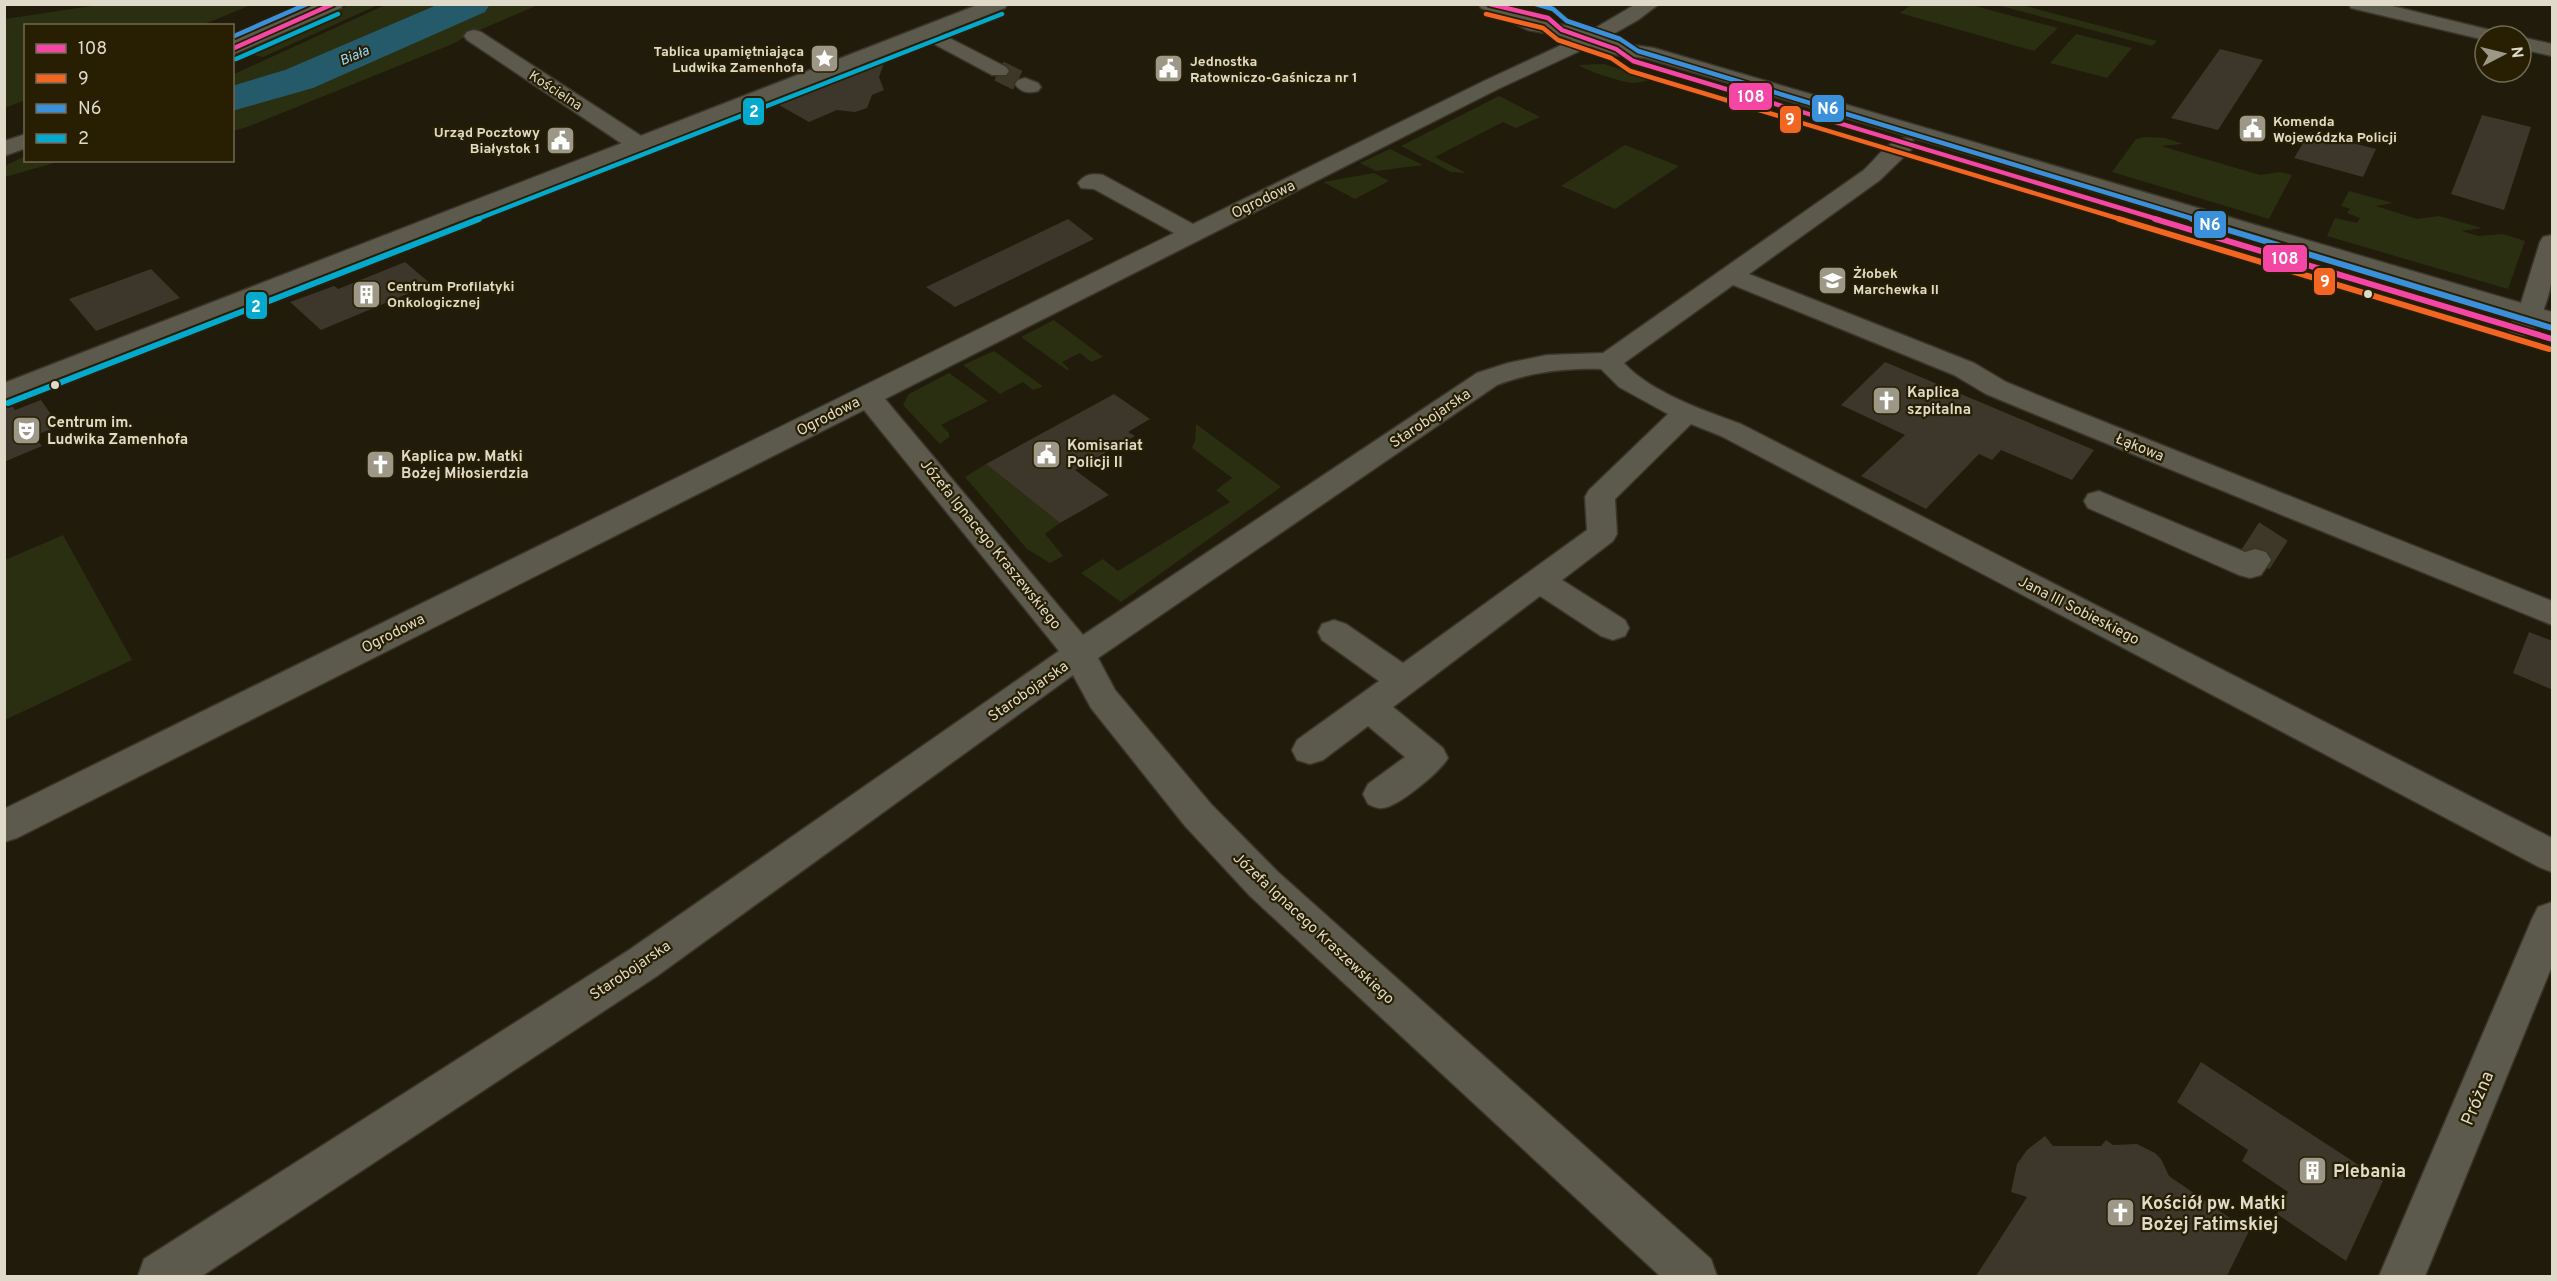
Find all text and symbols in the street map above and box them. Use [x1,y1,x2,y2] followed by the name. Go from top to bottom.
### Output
[24,24,234,162] legend
[2473,24,2533,84] north arrow
[78,38,107,61] text: 108
[337,42,373,70] water label: Biała
[809,43,841,75] place icon: Tablica upamiętniająca Ludwika Zamenhofa
[653,44,804,77] place label: Tablica upamiętniająca Ludwika Zamenhofa
[2505,45,2527,59] text: N
[1153,53,1185,85] public building icon: Jednostka Ratowniczo-Gaśnicza nr 1
[1190,54,1358,87] place label: Jednostka Ratowniczo-Gaśnicza nr 1
[78,68,89,91] text: 9
[525,68,585,115] street label: Kościelna
[1728,82,1773,111] line badge: 108
[1738,88,1764,108] text: 108
[1811,94,1845,123] line badge: N6
[742,97,765,126] line badge: 2
[78,98,102,121] text: N6
[1817,100,1839,120] text: N6
[749,103,759,123] text: 2
[1779,105,1802,134] line badge: 9
[1785,111,1795,131] text: 9
[2236,113,2268,145] public building icon: Komenda Wojewódzka Policji
[2273,114,2397,147] place label: Komenda Wojewódzka Policji
[545,124,577,156] public building icon: Urząd Pocztowy Białystok 1
[434,125,540,158] place label: Urząd Pocztowy Białystok 1
[78,128,89,151] text: 2
[1229,177,1299,224] street label: Ogrodowa
[2193,210,2227,239] line badge: N6
[2199,216,2221,236] text: N6
[2262,244,2308,273] line badge: 108
[2272,250,2298,270] text: 108
[1816,265,1848,297] school or university icon: Żłobek Marchewka II
[1853,266,1939,299] place label: Żłobek Marchewka II
[2313,267,2336,296] line badge: 9
[2320,273,2330,293] text: 9
[350,278,382,310] building icon: Centrum Profilatyki Onkologicznej
[387,279,515,312] place label: Centrum Profilatyki Onkologicznej
[2362,288,2374,300] unlabelled marker
[245,291,268,320] line badge: 2
[251,298,261,318] text: 2
[49,379,61,391] unlabelled marker
[1907,384,1971,420] place label: Kaplica szpitalna
[1387,385,1475,453] street label: Starobojarska
[1870,385,1902,417] church icon: Kaplica szpitalna
[794,393,864,441] street label: Ogrodowa
[47,414,188,450] place label: Centrum im. Ludwika Zamenhofa
[10,415,42,447] theatre icon: Centrum im. Ludwika Zamenhofa
[2112,430,2166,467] street label: Łąkowa
[1067,437,1143,473] place label: Komisariat Policji II
[1030,438,1062,470] public building icon: Komisariat Policji II
[401,448,529,484] place label: Kaplica pw. Matki Bożej Miłosierdzia
[364,449,396,481] church icon: Kaplica pw. Matki Bożej Miłosierdzia
[915,456,1065,634] street label: Józefa Ignacego Kraszewskiego
[2015,573,2142,650] street label: Jana III Sobieskiego
[359,610,429,658] street label: Ogrodowa
[985,658,1073,727] street label: Starobojarska
[1228,849,1398,1009] street label: Józefa Ignacego Kraszewskiego
[587,937,675,1005] street label: Starobojarska
[2457,1068,2500,1129] street label: Próżna
[2296,1155,2328,1187] building icon: Plebania
[2333,1161,2406,1184] place label: Plebania
[2141,1193,2286,1237] place label: Kościół pw. Matki Bożej Fatimskiej
[2104,1197,2136,1229] church icon: Kościół pw. Matki Bożej Fatimskiej

